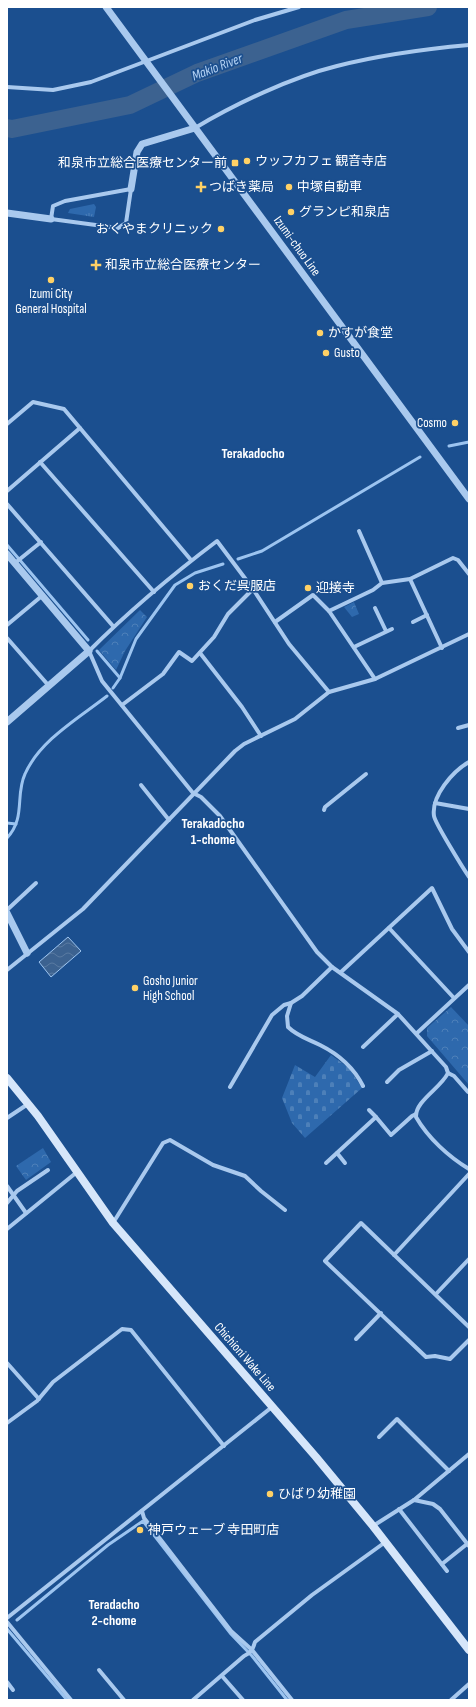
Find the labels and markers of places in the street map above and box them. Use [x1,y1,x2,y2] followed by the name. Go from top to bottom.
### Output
[255,153,387,169] place label: ウッフカフェ 観音寺店
[58,155,227,171] place label: 和泉市立総合医療センター前
[242,156,252,166] marker: ウッフカフェ 観音寺店
[230,158,240,168] marker: 和泉市立総合医療センター前
[209,179,274,195] place label: つばき薬局
[297,179,362,195] place label: 中塚自動車
[196,182,206,192] marker: つばき薬局
[284,182,294,192] marker: 中塚自動車
[299,204,390,220] place label: グランピ和泉店
[286,207,296,217] marker: グランピ和泉店
[96,221,213,237] place label: おくやまクリニック
[216,224,226,234] marker: おくやまクリニック
[105,257,261,273] place label: 和泉市立総合医療センター
[90,259,102,271] marker: 和泉市立総合医療センター
[46,275,56,285] marker: Izumi City General Hospital
[15,286,87,317] place label: Izumi City General Hospital
[328,325,393,341] place label: かすが食堂
[315,328,325,338] marker: かすが食堂
[334,345,360,361] place label: Gusto
[321,348,331,358] marker: Gusto
[417,415,447,431] place label: Cosmo
[450,418,460,428] marker: Cosmo
[198,578,276,594] place label: おくだ呉服店
[316,580,355,596] place label: 迎接寺
[185,581,195,591] marker: おくだ呉服店
[303,583,313,593] marker: 迎接寺
[143,973,198,1004] place label: Gosho Junior High School
[130,983,140,993] marker: Gosho Junior High School
[278,1486,356,1502] place label: ひばり幼稚園
[265,1489,275,1499] marker: ひばり幼稚園
[148,1522,279,1538] place label: 神戸ウェーブ 寺田町店
[135,1525,145,1535] marker: 神戸ウェーブ 寺田町店

